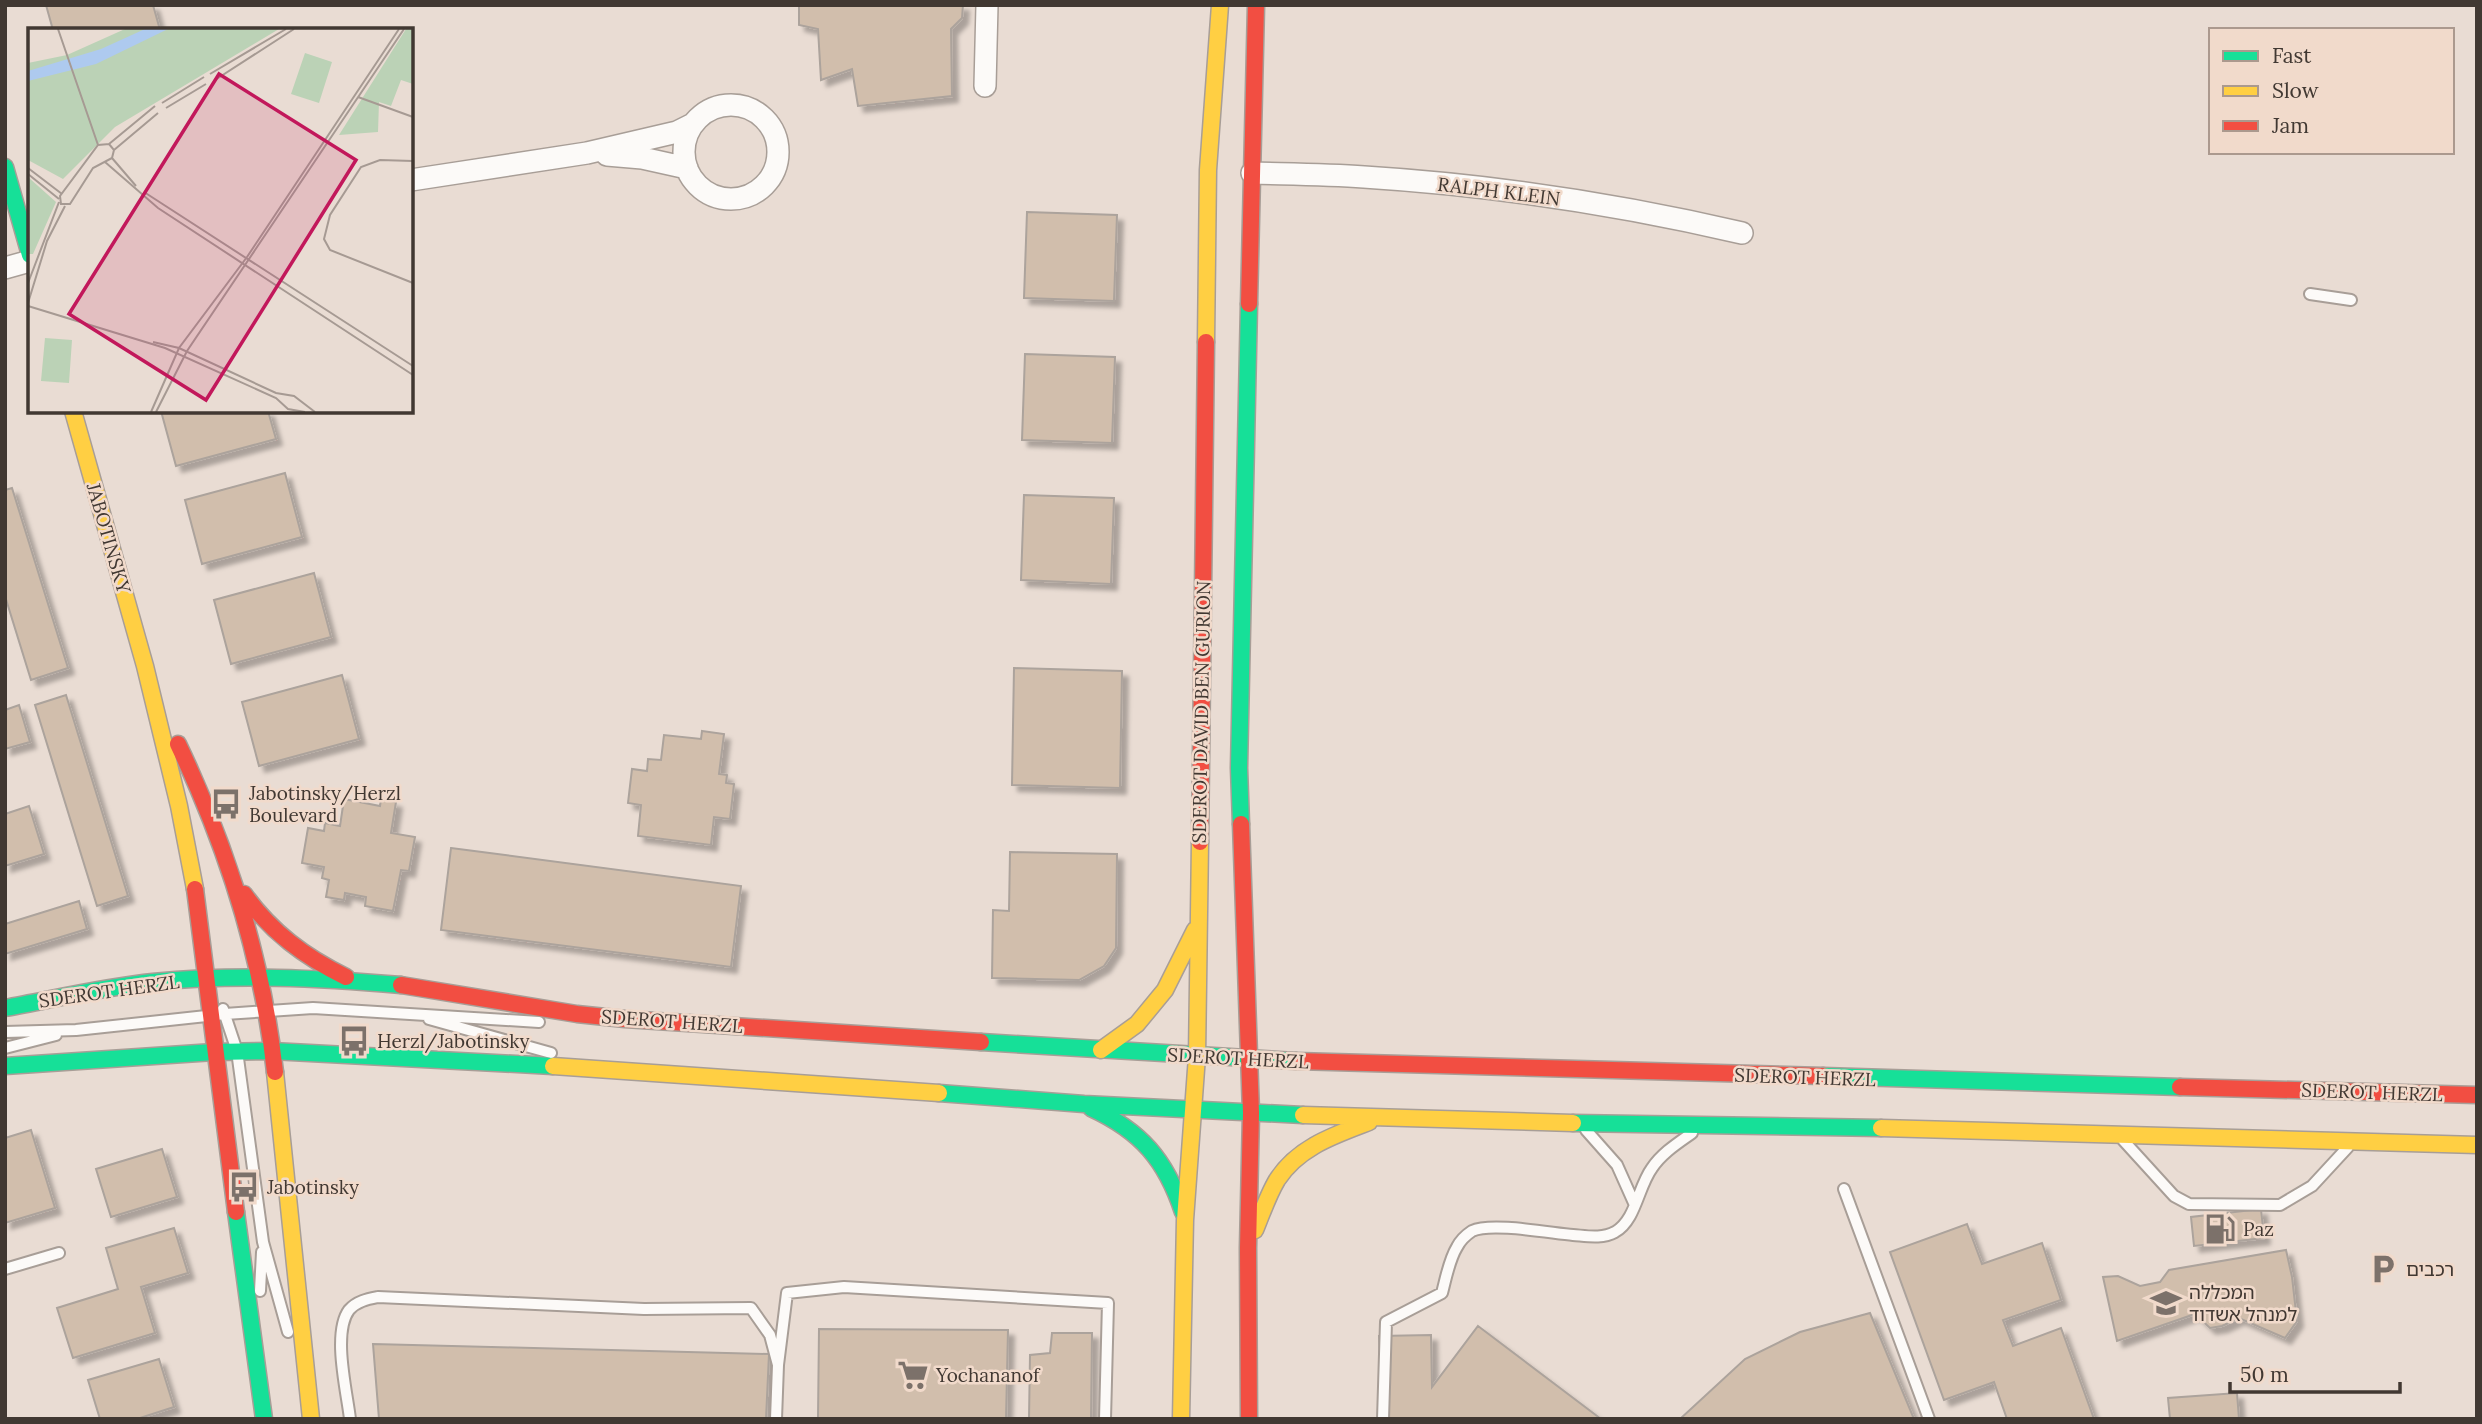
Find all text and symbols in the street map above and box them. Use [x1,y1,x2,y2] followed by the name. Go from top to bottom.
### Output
[28,28,413,413] inset map
[2209,28,2454,154] legend
[2272,42,2312,69] text: Fast
[2272,77,2319,104] text: Slow
[2271,112,2309,139] text: Jam
[1436,172,1562,210] street label: RALPH KLEIN
[81,479,136,597] street label: JABOTINSKY
[1187,580,1215,844] street label: SDEROT DAVID BEN GURION
[248,781,401,827] place label: Jabotinsky/Herzl Boulevard
[209,787,243,821] bus stop icon: Jabotinsky/Herzl Boulevard
[37,969,181,1013] street label: SDEROT HERZL
[601,1004,743,1038] street label: SDEROT HERZL
[337,1024,371,1058] bus stop icon: Herzl/Jabotinsky
[377,1029,530,1054] place label: Herzl/Jabotinsky
[1167,1042,1309,1074] street label: SDEROT HERZL
[1734,1063,1876,1091] street label: SDEROT HERZL
[2301,1078,2443,1106] street label: SDEROT HERZL
[227,1170,261,1204] bus stop icon: Jabotinsky
[266,1175,359,1199] place label: Jabotinsky
[2203,1212,2237,1246] fuel station icon: Paz
[2243,1217,2274,1241] place label: Paz
[2366,1252,2400,1286] parking icon: רכבים
[2406,1257,2454,1281] place label: רכבים
[2189,1280,2297,1326] place label: המכללה למנהל אשדוד
[2149,1286,2183,1320] school or university icon: המכללה למנהל אשדוד
[2230,1350,2400,1394] scale bar
[896,1358,930,1392] supermarket icon: Yochananof
[2240,1361,2289,1388] text: 50 m
[935,1363,1041,1387] place label: Yochananof

